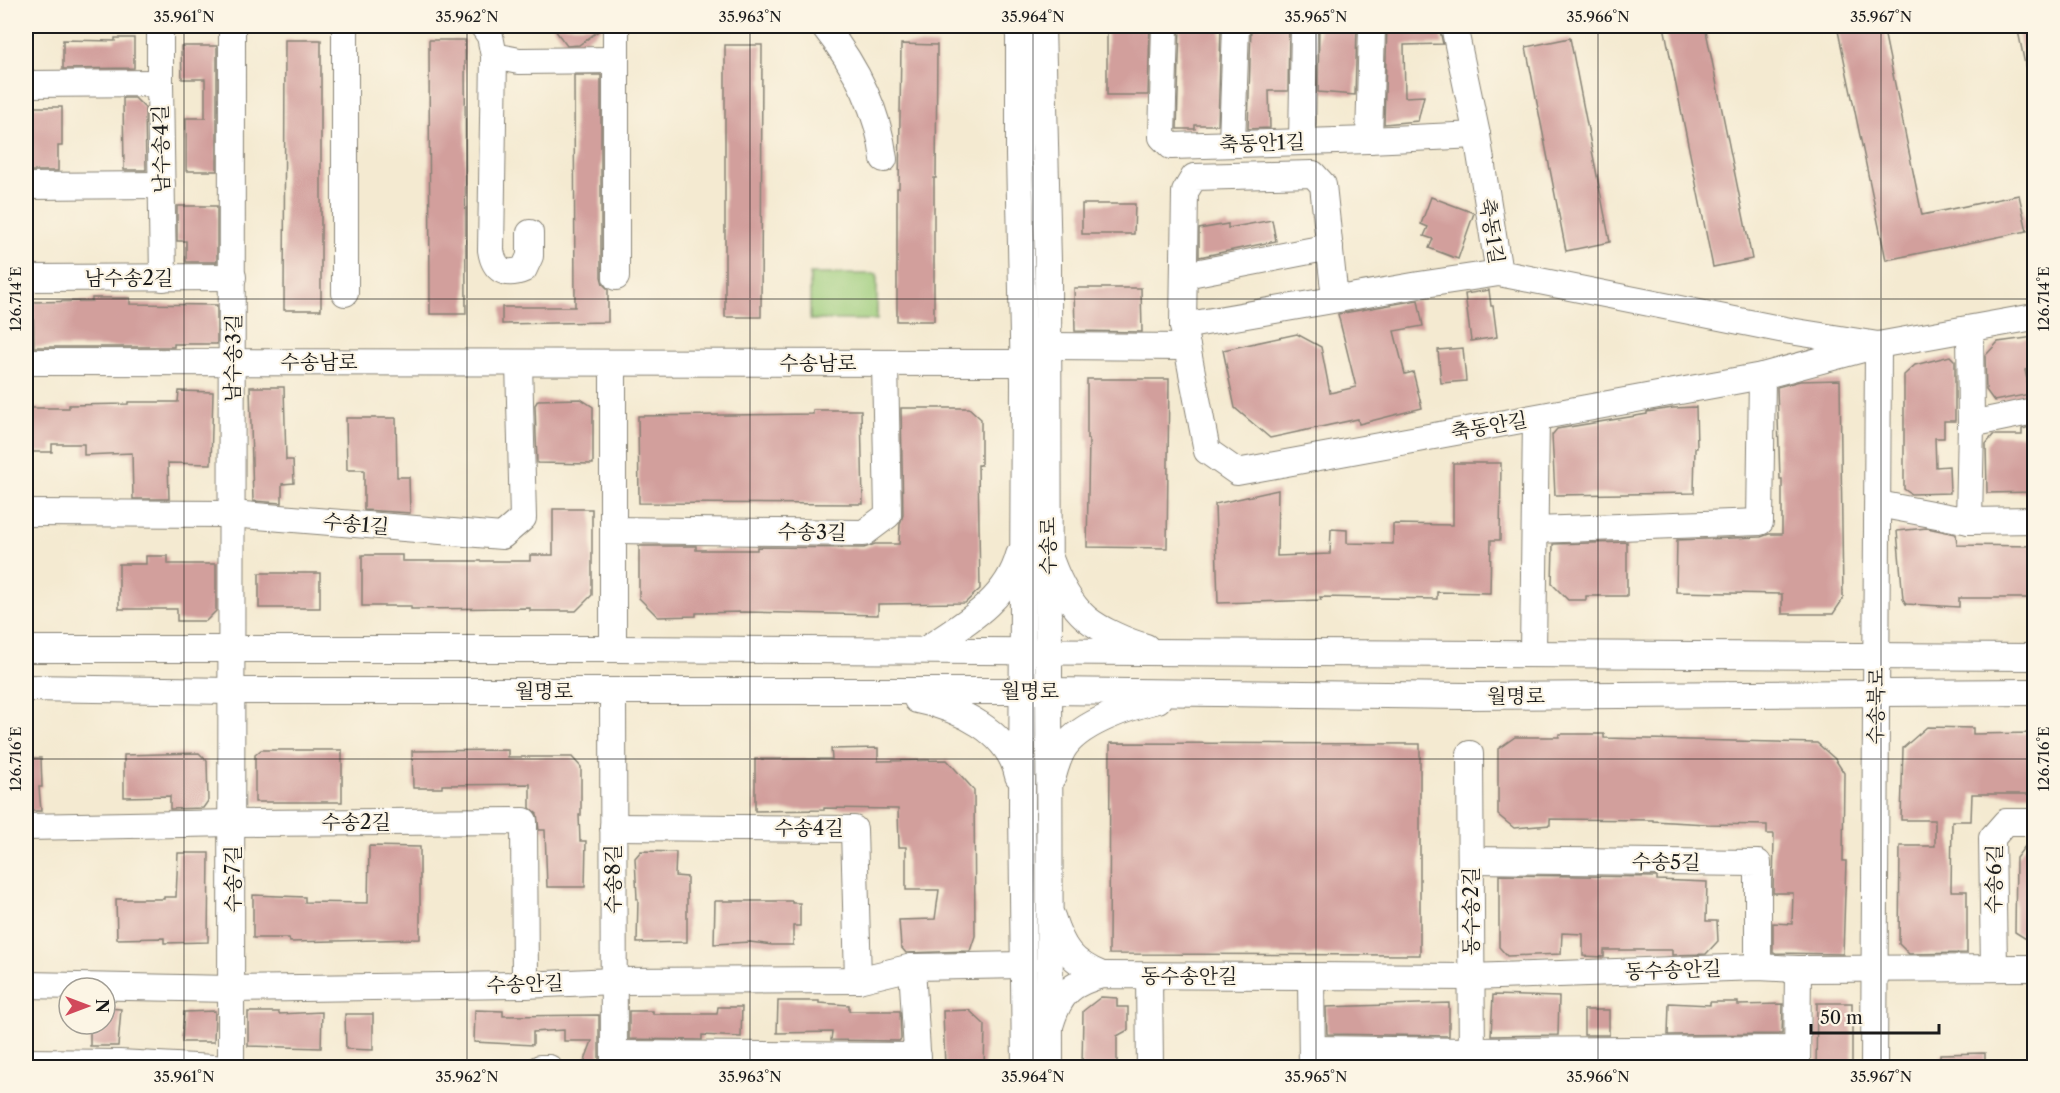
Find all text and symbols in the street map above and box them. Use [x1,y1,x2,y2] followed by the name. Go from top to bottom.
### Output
[153,7,215,26] text: 35.961°N
[435,7,499,26] text: 35.962°N
[718,7,782,26] text: 35.963°N
[1001,7,1065,26] text: 35.964°N
[1284,7,1348,26] text: 35.965°N
[1566,7,1630,26] text: 35.966°N
[1850,7,1912,26] text: 35.967°N
[148,104,174,194] street label: 남수송4길
[1219,130,1305,156] street label: 축동안1길
[1475,196,1509,266] street label: 축동1길
[6,266,25,332] text: 126.714°E
[85,266,173,290] street label: 남수송2길
[2034,266,2053,332] text: 126.714°E
[220,314,246,402] street label: 남수송3길
[280,350,358,374] street label: 수송남로
[779,351,857,375] street label: 수송남로
[1449,407,1529,445] street label: 축동안길
[322,509,390,539] street label: 수송1길
[1036,517,1060,575] street label: 수송로
[777,519,847,545] street label: 수송3길
[1863,667,1889,745] street label: 수송북로
[515,679,573,703] street label: 월명로
[1001,679,1059,703] street label: 월명로
[1487,684,1545,708] street label: 월명로
[6,727,25,792] text: 126.716°E
[2034,727,2053,792] text: 126.716°E
[321,810,391,834] street label: 수송2길
[774,816,844,840] street label: 수송4길
[601,844,625,914] street label: 수송8길
[1981,844,2007,914] street label: 수송6길
[221,845,245,913] street label: 수송7길
[1631,849,1701,875] street label: 수송5길
[1459,867,1483,955] street label: 동수송2길
[1624,956,1722,984] street label: 동수송안길
[1141,964,1237,988] street label: 동수송안길
[486,971,564,997] street label: 수송안길
[57,976,117,1036] north arrow
[1811,997,1938,1035] scale bar
[92,999,112,1013] text: N
[1820,1007,1863,1029] text: 50 m
[153,1067,215,1086] text: 35.961°N
[435,1067,499,1086] text: 35.962°N
[718,1067,782,1086] text: 35.963°N
[1001,1067,1065,1086] text: 35.964°N
[1284,1067,1348,1086] text: 35.965°N
[1566,1067,1630,1086] text: 35.966°N
[1850,1067,1912,1086] text: 35.967°N

